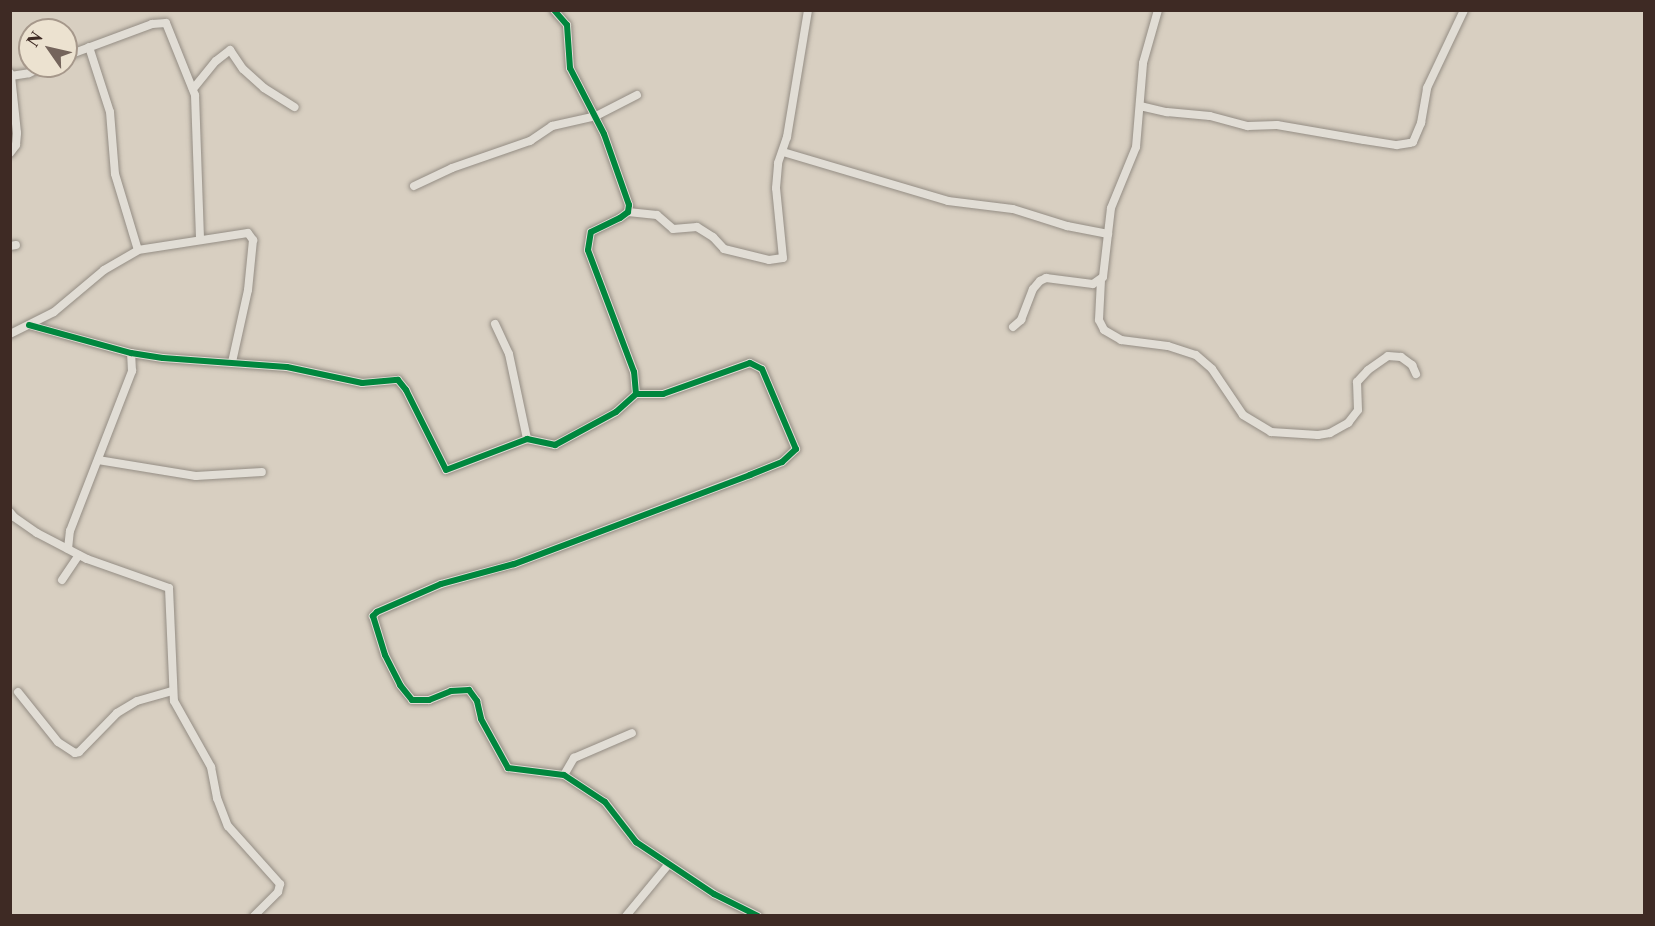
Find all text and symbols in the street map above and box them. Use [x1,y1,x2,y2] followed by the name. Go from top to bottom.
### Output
[18,18,78,78] north arrow
[23,28,47,50] text: N

